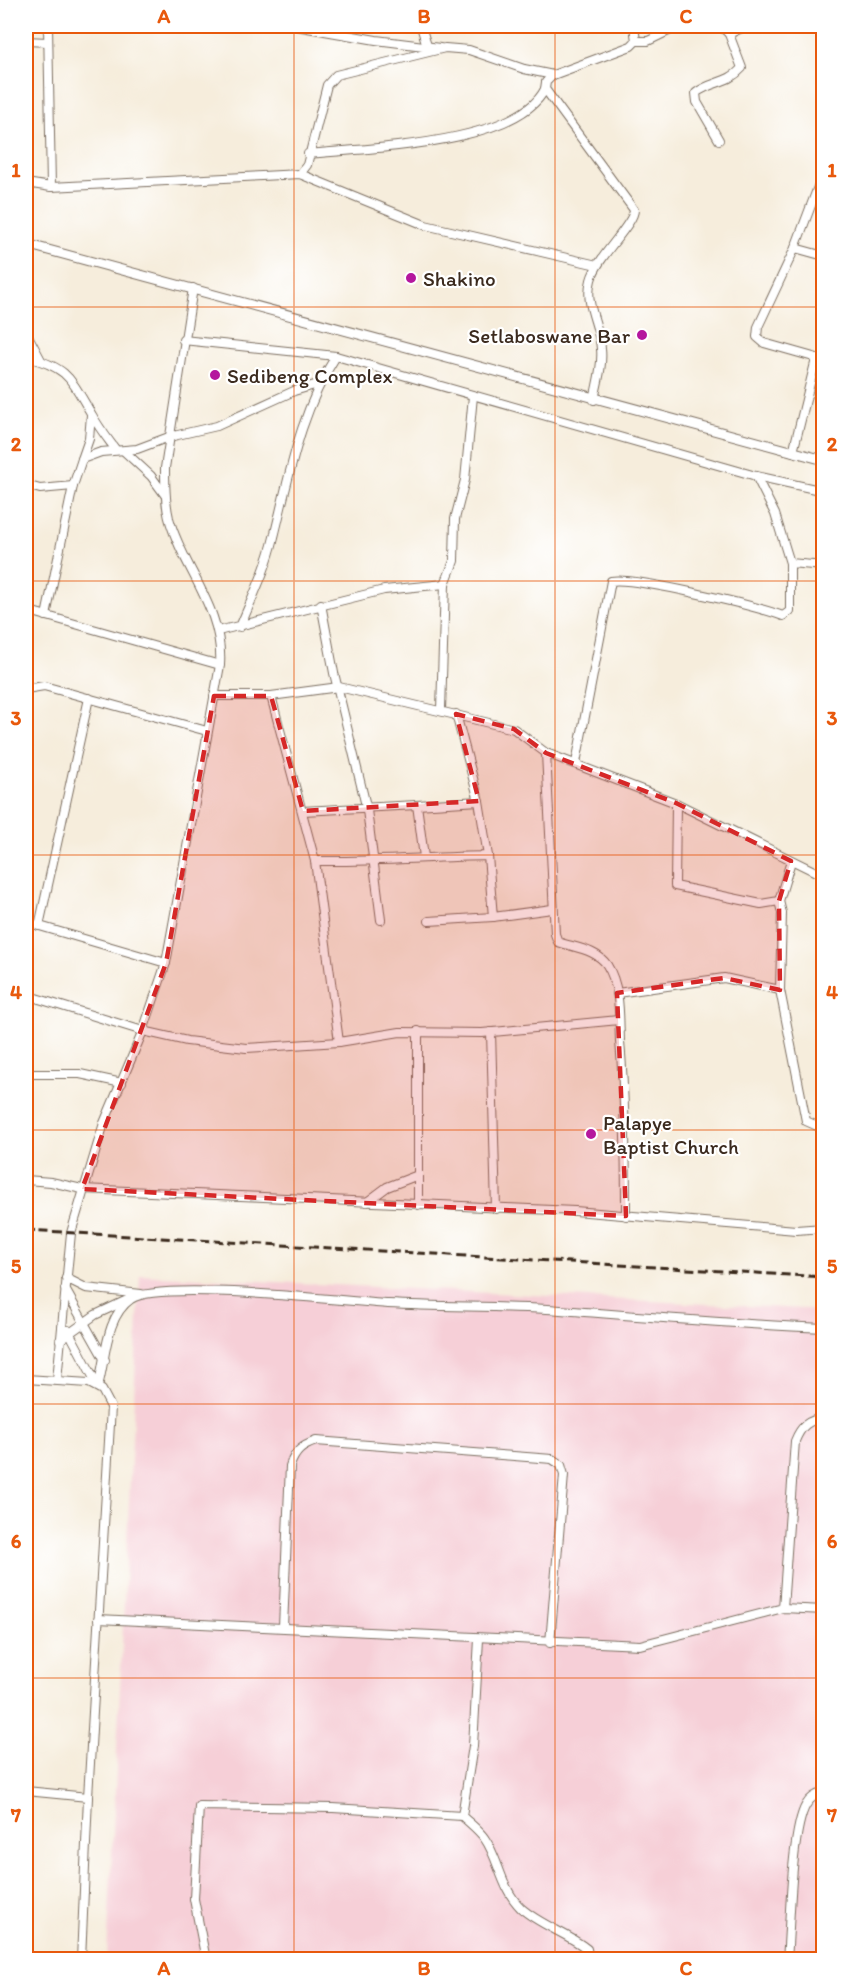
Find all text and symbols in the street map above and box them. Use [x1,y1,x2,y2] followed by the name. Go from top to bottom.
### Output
[157,4,171,28] text: A
[418,4,431,28] text: B
[680,4,693,28] text: C
[11,158,21,182] text: 1
[827,158,837,182] text: 1
[423,266,496,291] place label: Shakino
[404,271,418,285] marker: Shakino
[468,323,631,348] place label: Setlaboswane Bar
[635,328,649,342] marker: Setlaboswane Bar
[227,363,392,388] place label: Sedibeng Complex
[208,368,222,382] marker: Sedibeng Complex
[11,432,22,456] text: 2
[827,432,838,456] text: 2
[11,706,22,730] text: 3
[827,706,838,730] text: 3
[10,980,22,1004] text: 4
[826,980,838,1004] text: 4
[603,1110,739,1159] place label: Palapye Baptist Church
[584,1127,598,1141] marker: Palapye Baptist Church
[11,1254,22,1278] text: 5
[827,1254,838,1278] text: 5
[11,1529,22,1553] text: 6
[827,1529,838,1553] text: 6
[10,1803,21,1827] text: 7
[826,1803,837,1827] text: 7
[157,1956,171,1980] text: A
[418,1956,431,1980] text: B
[680,1956,693,1980] text: C

